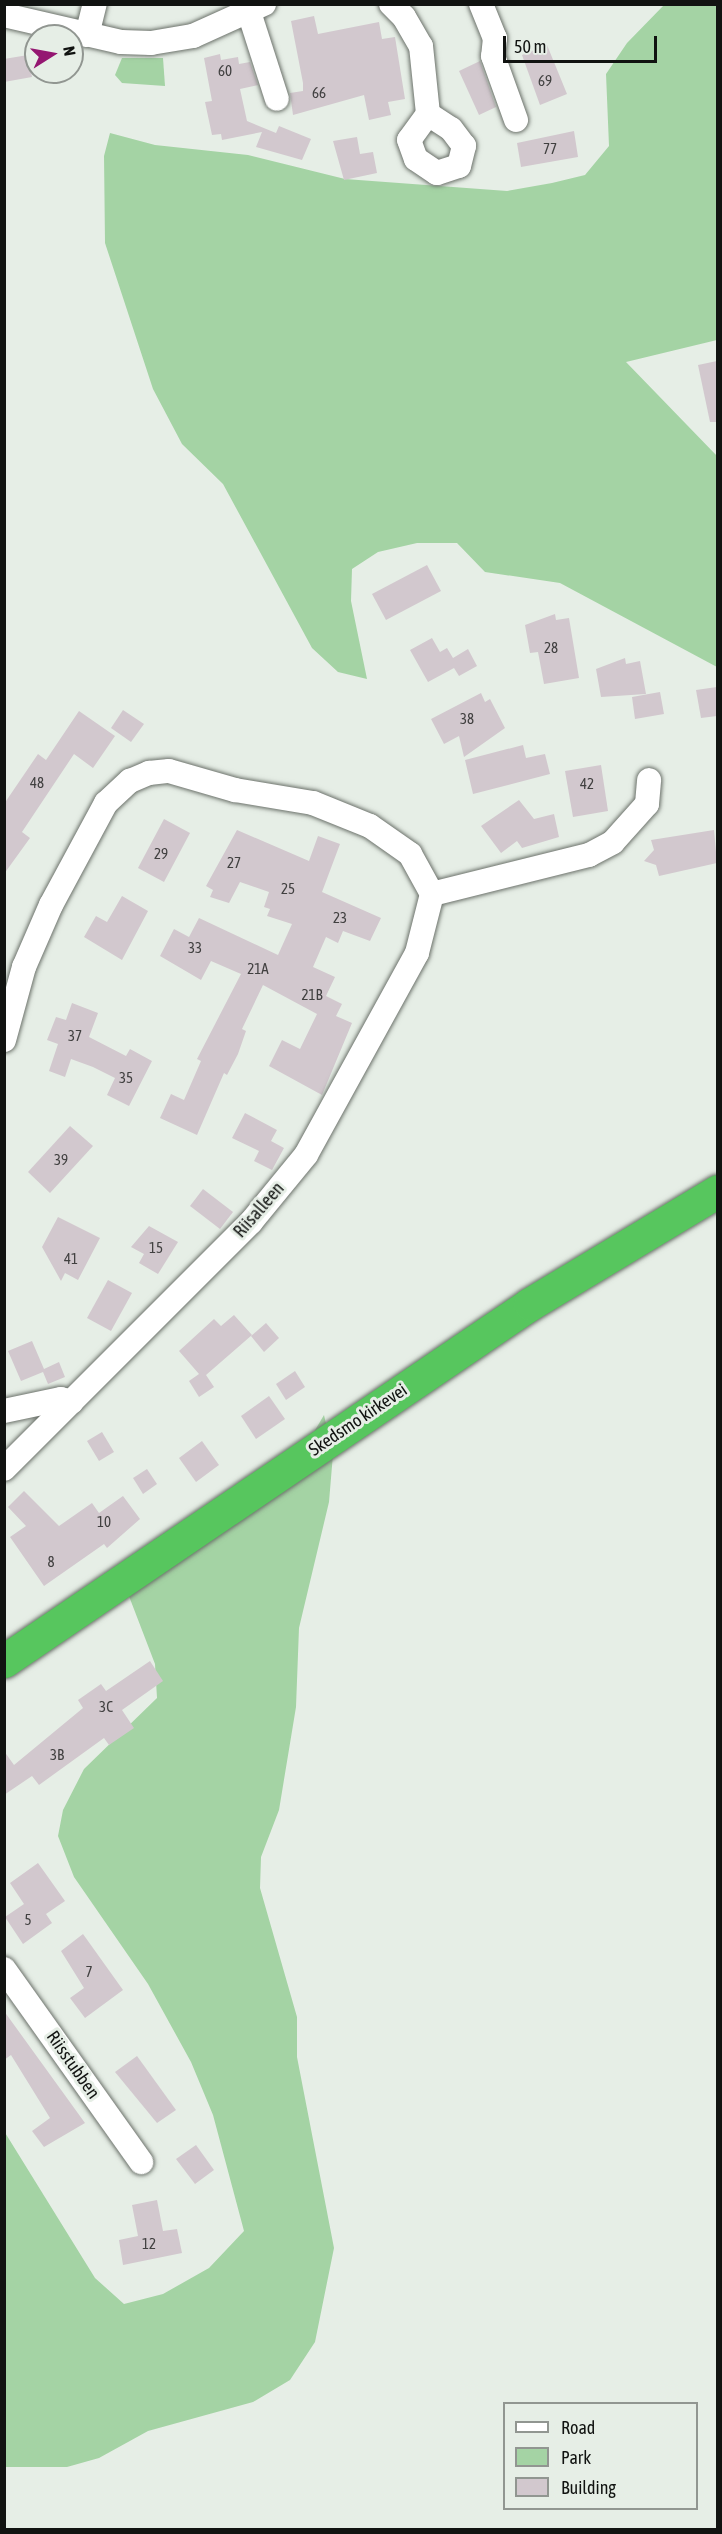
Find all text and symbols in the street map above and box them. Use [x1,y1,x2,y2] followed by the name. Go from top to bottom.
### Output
[24,24,84,84] north arrow
[506,24,660,62] scale bar
[514,36,546,57] text: 50 m
[60,45,79,57] text: N
[218,62,232,80] house number: 60
[538,72,552,90] house number: 69
[312,84,326,102] house number: 66
[543,140,557,158] house number: 77
[544,639,558,657] house number: 28
[460,710,474,728] house number: 38
[30,774,44,792] house number: 48
[580,775,594,793] house number: 42
[154,845,168,863] house number: 29
[227,854,241,872] house number: 27
[281,880,295,898] house number: 25
[333,909,347,927] house number: 23
[188,939,202,957] house number: 33
[247,960,269,978] house number: 21A
[301,986,323,1004] house number: 21B
[68,1027,82,1045] house number: 37
[119,1069,133,1087] house number: 35
[54,1151,68,1169] house number: 39
[229,1178,289,1242] street label: Riisalleen
[149,1239,163,1257] house number: 15
[64,1250,78,1268] house number: 41
[305,1379,411,1461] street label: Skedsmo kirkevei
[97,1513,111,1531] house number: 10
[47,1553,55,1571] house number: 8
[99,1698,113,1716] house number: 3C
[50,1746,64,1764] house number: 3B
[24,1911,32,1929] house number: 5
[85,1963,93,1981] house number: 7
[42,2027,104,2103] street label: Riisstubben
[142,2235,156,2253] house number: 12
[503,2402,698,2510] legend
[561,2417,595,2438] text: Road
[561,2447,591,2468] text: Park
[561,2477,616,2498] text: Building

